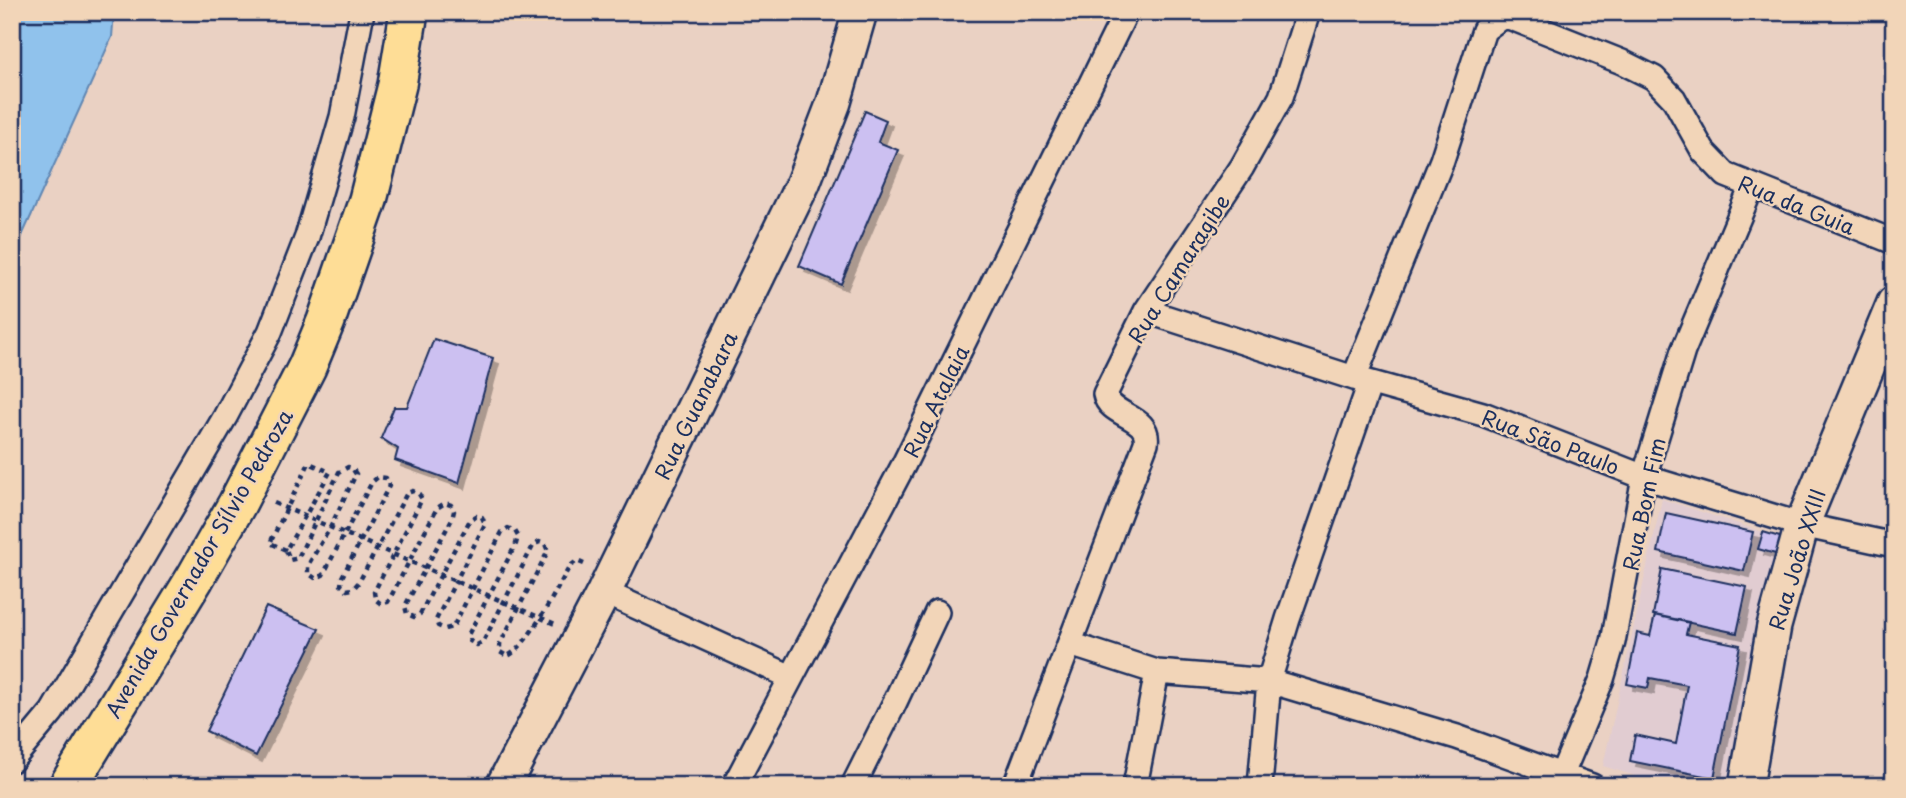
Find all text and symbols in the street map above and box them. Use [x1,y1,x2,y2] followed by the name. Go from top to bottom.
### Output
[1734,166,1860,242] street label: Rua da Guia
[1119,187,1237,349] street label: Rua Camaragibe
[645,325,745,484] street label: Rua Guanabara
[894,339,976,462] street label: Rua Atalaia
[1478,400,1624,482] street label: Rua São Paulo
[96,403,300,723] street label: Avenida Governador Sílvio Pedroza
[1613,434,1673,574] street label: Rua Bom Fim
[1759,484,1833,634] street label: Rua João XXIII

